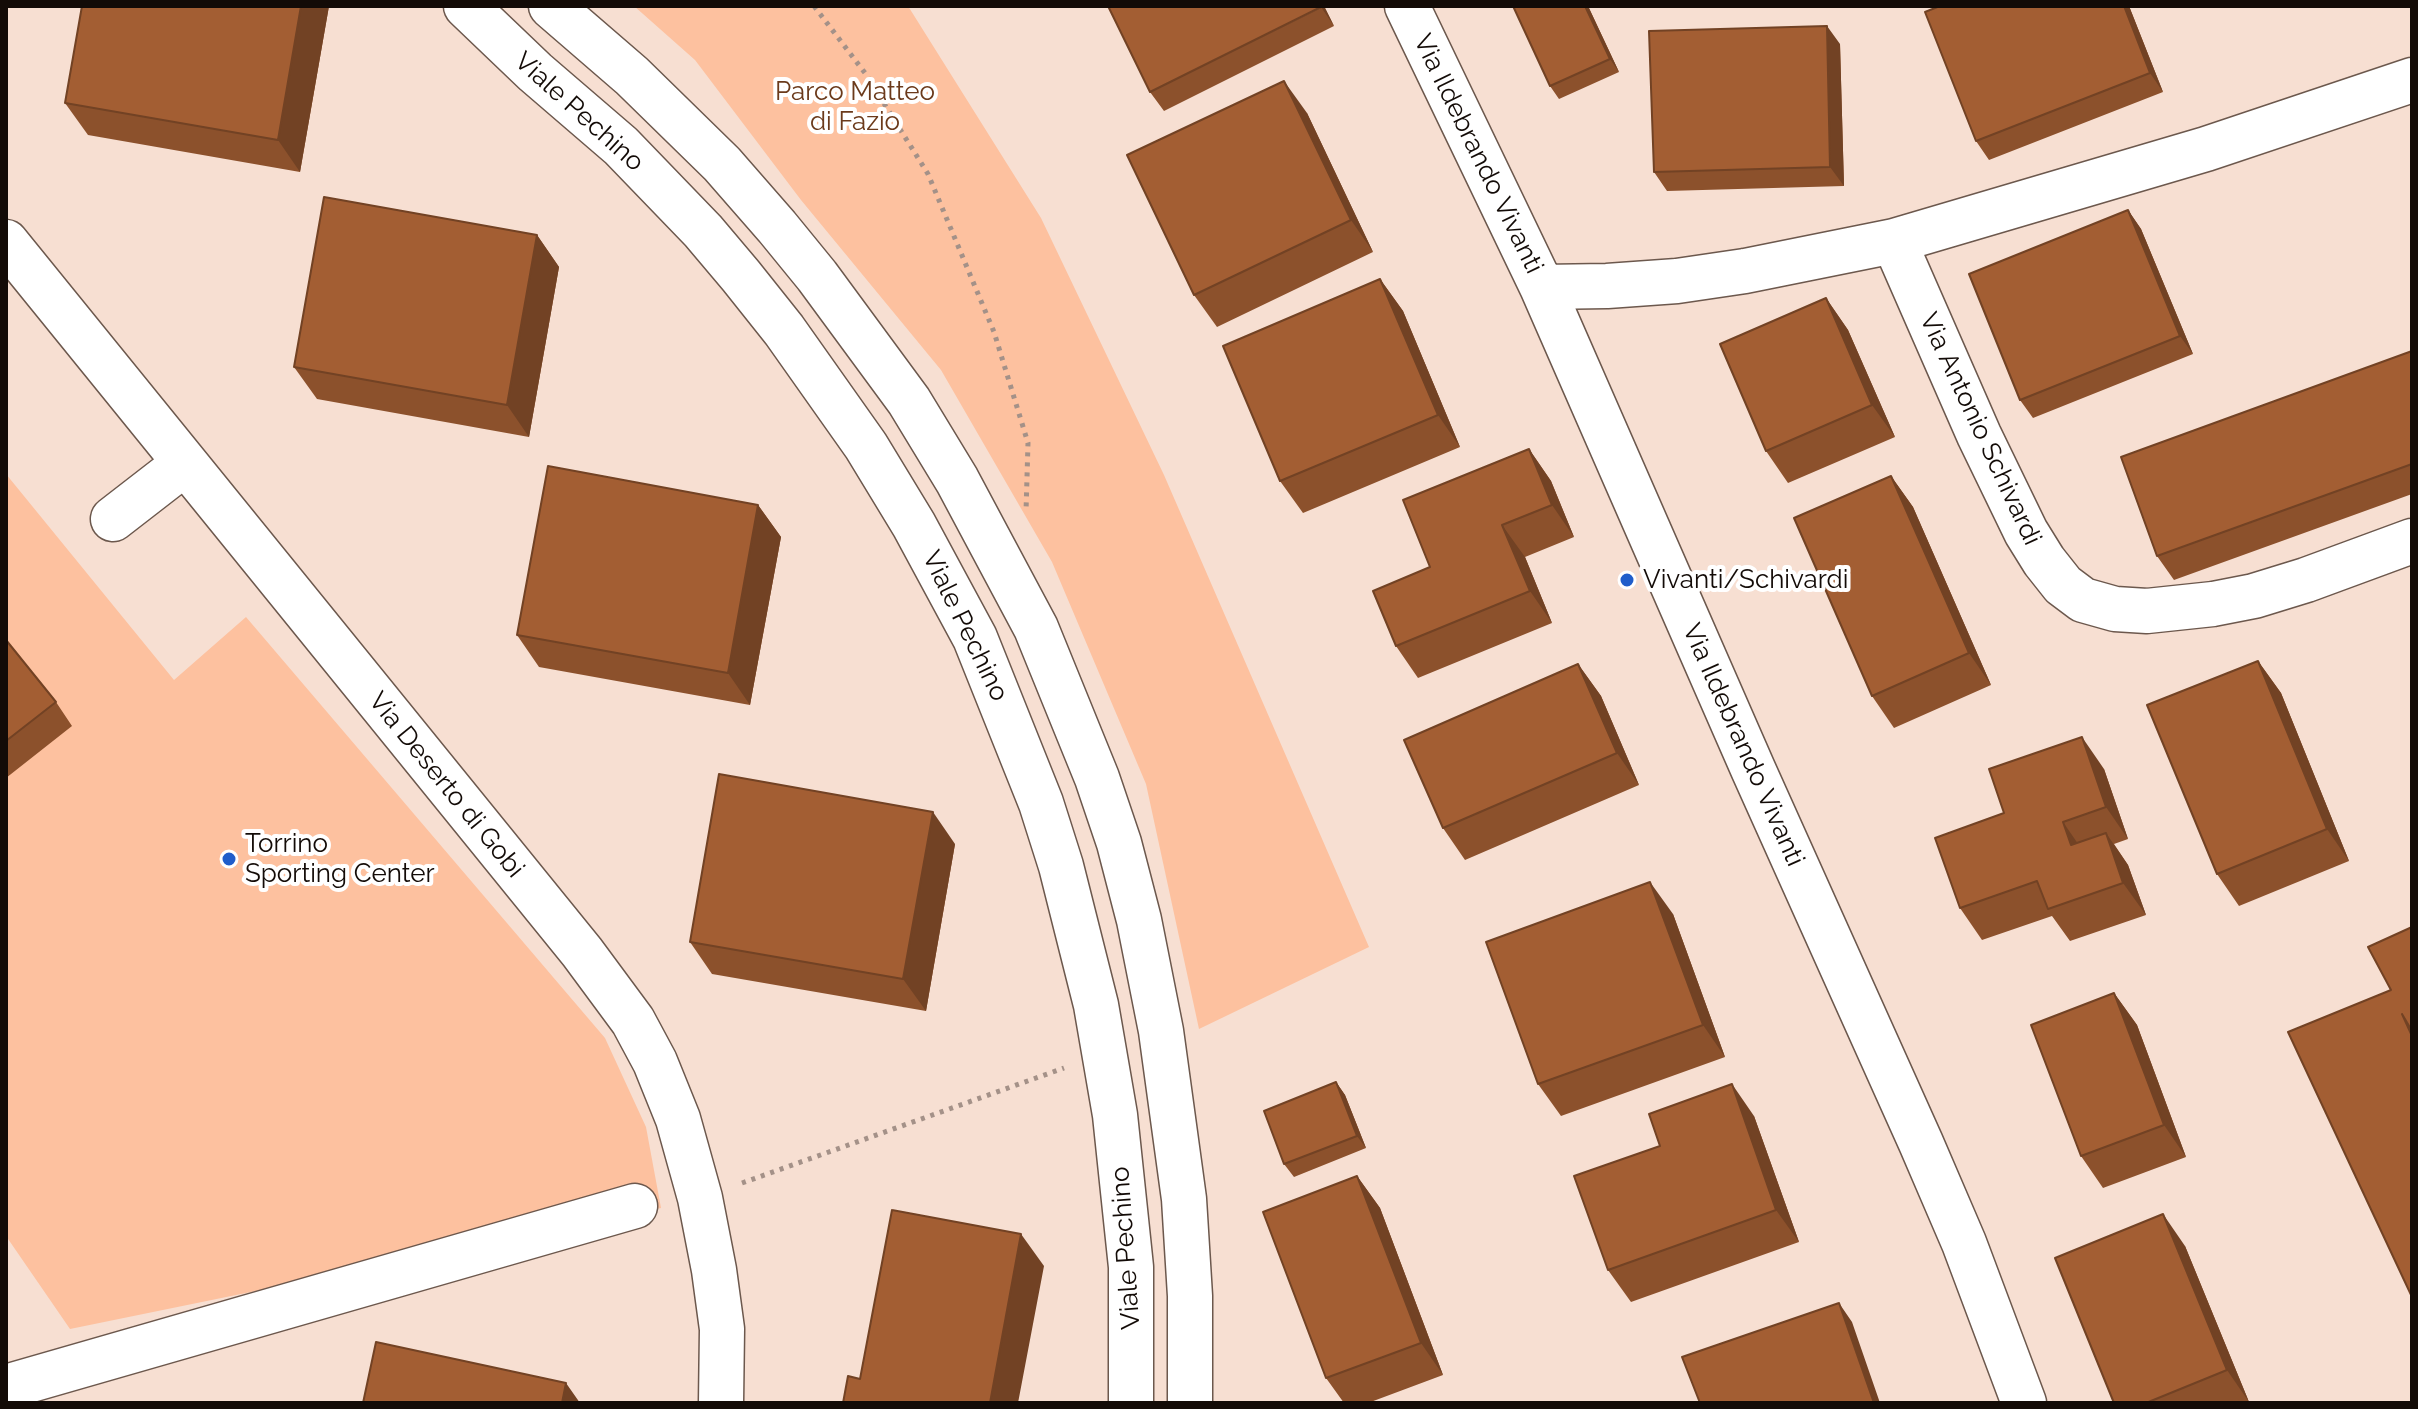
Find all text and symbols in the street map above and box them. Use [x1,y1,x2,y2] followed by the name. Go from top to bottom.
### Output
[1407,29,1549,279] street label: Via Ildebrando Vivanti
[508,46,650,178] street label: Viale Pechino
[775,76,935,138] park label: Parco Matteo di Fazio
[1912,308,2048,550] street label: Via Antonio Schivardi
[915,546,1015,706] street label: Viale Pechino
[1643,564,1848,596] place label: Vivanti/Schivardi
[1618,571,1636,589] marker: Vivanti/Schivardi
[1675,619,1811,871] street label: Via Ildebrando Vivanti
[362,686,530,884] street label: Via Deserto di Gobi
[245,828,435,890] place label: Torrino Sporting Center
[220,850,238,868] marker: Torrino Sporting Center
[1105,1165,1147,1331] street label: Viale Pechino

